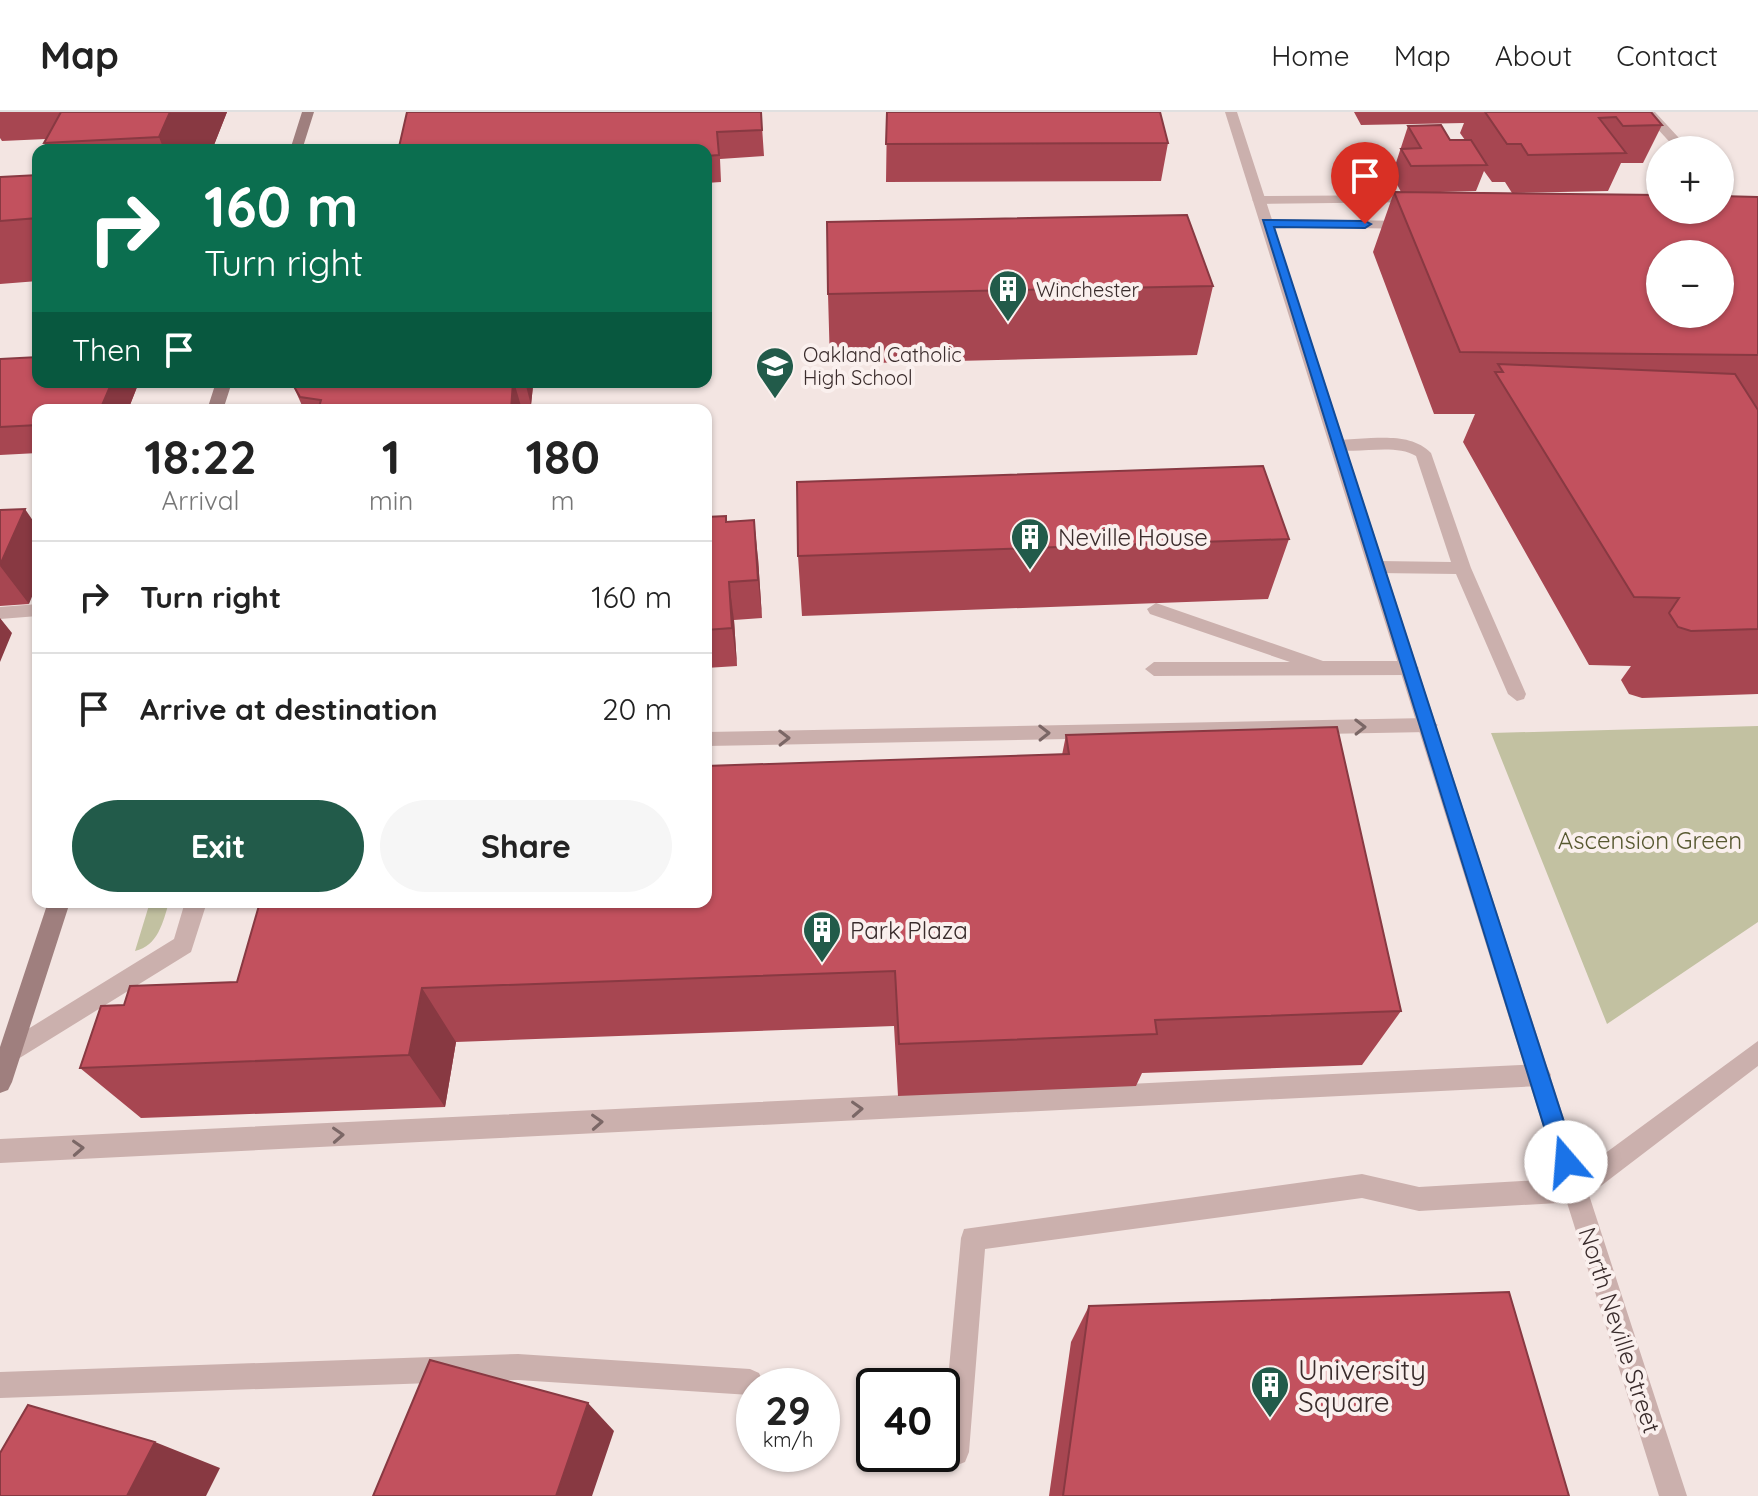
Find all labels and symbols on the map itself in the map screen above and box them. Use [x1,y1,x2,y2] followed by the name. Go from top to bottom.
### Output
[1331,142,1399,224] pin
[987,268,1029,323] building icon: Winchester
[1036,277,1140,302] place label: Winchester
[803,342,962,390] place label: Oakland Catholic High School
[754,345,796,400] school or university icon: Oakland Catholic High School
[1009,516,1051,571] building icon: Neville House
[1058,522,1208,552] place label: Neville House
[1354,718,1367,736] one-way arrow
[1038,724,1051,742] one-way arrow
[778,729,791,747] one-way arrow
[1558,825,1742,855] park label: Ascension Green
[801,909,843,964] building icon: Park Plaza
[850,915,968,945] place label: Park Plaza
[851,1101,864,1118] one-way arrow
[591,1114,604,1131] one-way arrow
[1524,1120,1608,1204] position arrow
[332,1126,345,1143] one-way arrow
[72,1139,85,1156] one-way arrow
[1573,1223,1667,1437] street label: North Neville Street
[1298,1352,1426,1419] place label: University Square
[1249,1364,1291,1419] building icon: University Square
[856,1368,960,1472] speed limit sign: 40

